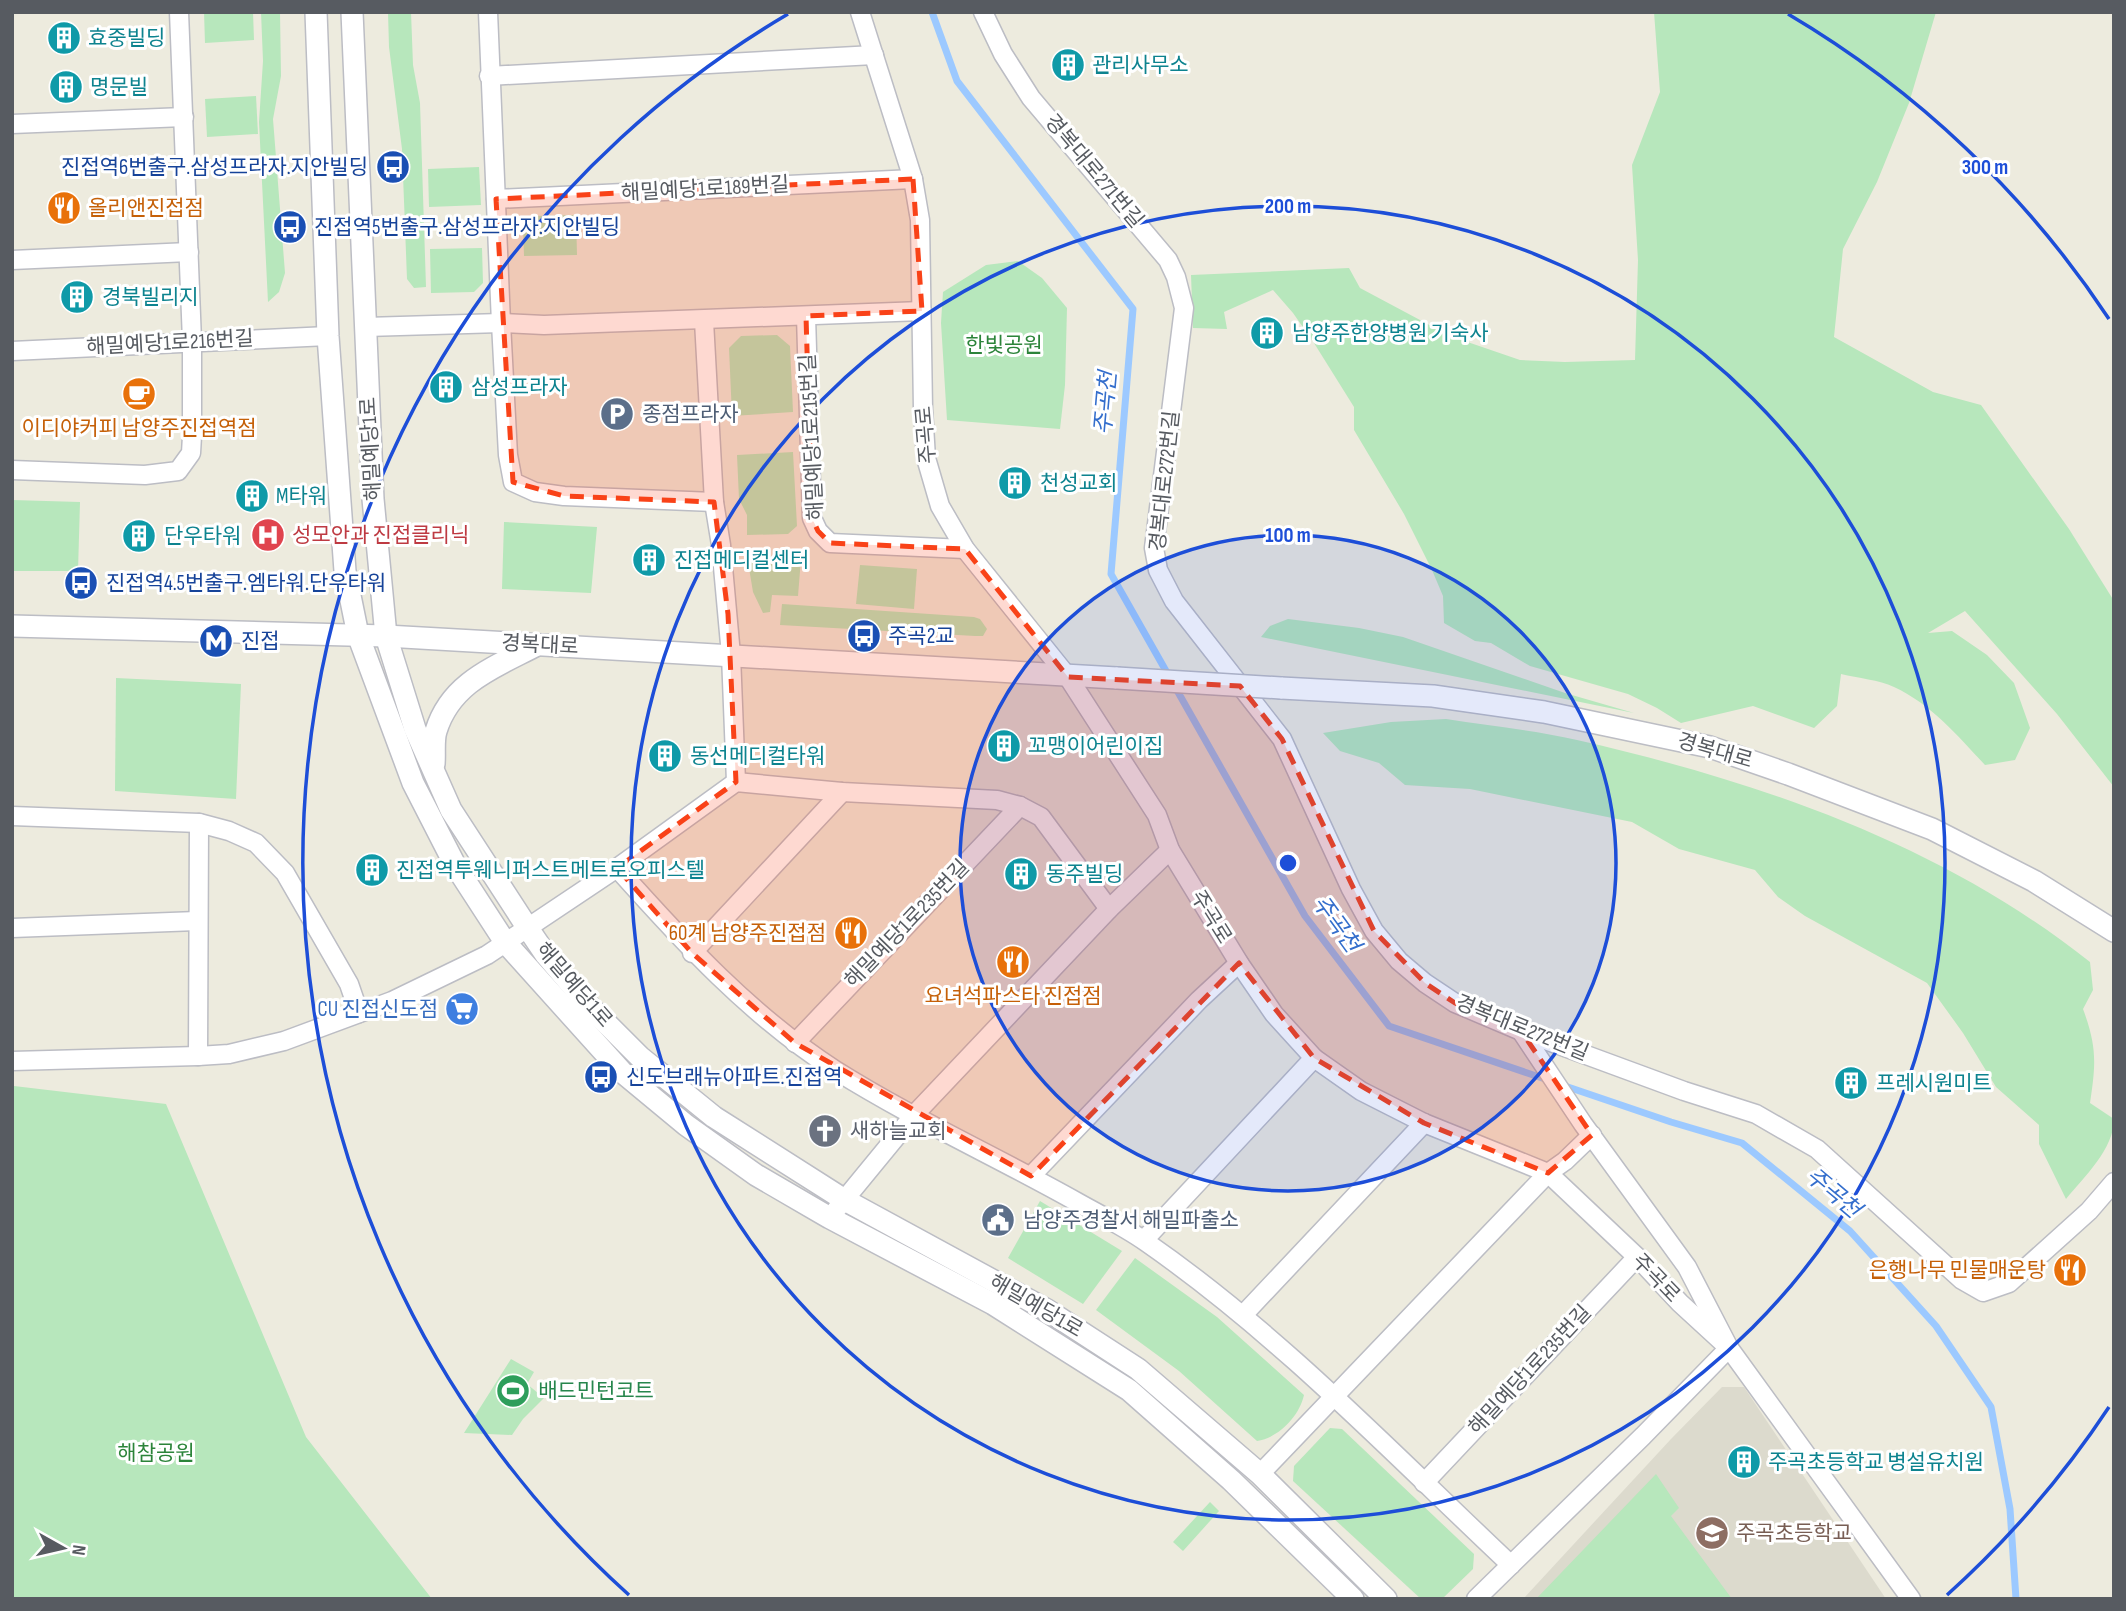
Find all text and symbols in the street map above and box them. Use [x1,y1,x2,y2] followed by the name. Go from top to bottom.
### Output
[45,19,83,57] building icon: 효중빌딩
[88,26,165,51] place label: 효중빌딩
[1049,46,1087,84] building icon: 관리사무소
[1092,53,1189,78] place label: 관리사무소
[47,68,85,106] building icon: 명문빌
[90,75,148,100] place label: 명문빌
[1039,109,1149,233] street label: 경복대로271번길
[374,148,412,186] bus stop icon: 진접역6번출구.삼성프라자.지안빌딩
[61,155,368,180] place label: 진접역6번출구.삼성프라자.지안빌딩
[1962,155,2008,180] text: 300 m
[620,172,790,206] street label: 해밀예당1로189번길
[45,189,83,227] restaurant icon: 올리앤진접점
[1265,194,1311,219] text: 200 m
[88,196,204,221] place label: 올리앤진접점
[271,208,309,246] bus stop icon: 진접역5번출구.삼성프라자.지안빌딩
[314,215,620,240] place label: 진접역5번출구.삼성프라자.지안빌딩
[58,278,96,316] building icon: 경북빌리지
[102,285,199,310] place label: 경북빌리지
[1248,314,1286,352] building icon: 남양주한양병원 기숙사
[1292,321,1489,346] place label: 남양주한양병원 기숙사
[86,326,254,360] street label: 해밀예당1로216번길
[965,333,1043,358] park label: 한빛공원
[795,353,829,521] street label: 해밀예당1로215번길
[1089,367,1123,436] water label: 주곡천
[427,368,465,406] building icon: 삼성프라자
[120,375,158,413] cafe icon: 이디야커피 남양주진접역점
[471,375,568,400] place label: 삼성프라자
[598,395,636,433] parking icon: 종점프라자
[356,396,386,502] street label: 해밀예당1로
[642,402,739,427] place label: 종점프라자
[911,405,941,465] street label: 주곡로
[1145,409,1185,553] street label: 경복대로272번길
[21,416,257,441] place label: 이디야커피 남양주진접역점
[996,464,1034,502] building icon: 천성교회
[1040,471,1117,496] place label: 천성교회
[233,477,271,515] building icon: M타워
[276,484,327,509] place label: M타워
[249,516,287,554] hospital icon: 성모안과 진접클리닉
[120,517,158,555] building icon: 단우타워
[292,523,469,548] place label: 성모안과 진접클리닉
[1265,523,1311,548] text: 100 m
[164,524,241,549] place label: 단우타워
[630,541,668,579] building icon: 진접메디컬센터
[674,548,809,573] place label: 진접메디컬센터
[62,564,100,602] bus stop icon: 진접역4.5번출구.엠타워.단우타워
[106,571,386,596] place label: 진접역4.5번출구.엠타워.단우타워
[845,617,883,655] bus stop icon: 주곡2교
[197,622,235,660] metro station icon: 진접
[888,624,955,649] place label: 주곡2교
[241,629,280,654] place label: 진접
[501,630,579,660] street label: 경복대로
[985,727,1023,765] building icon: 꼬맹이어린이집
[1674,728,1756,774] street label: 경복대로
[1028,734,1163,759] place label: 꼬맹이어린이집
[646,737,684,775] building icon: 동선메디컬타워
[690,744,825,769] place label: 동선메디컬타워
[353,851,391,889] building icon: 진접역투웨니퍼스트메트로오피스텔
[1276,851,1300,875] centre of rings
[839,855,975,993] street label: 해밀예당1로235번길
[1002,855,1040,893] building icon: 동주빌딩
[396,858,705,883] place label: 진접역투웨니퍼스트메트로오피스텔
[1046,862,1123,887] place label: 동주빌딩
[1185,886,1237,948] street label: 주곡로
[1306,890,1368,960] water label: 주곡천
[832,914,870,952] restaurant icon: 60계 남양주진접점
[669,921,826,946] place label: 60계 남양주진접점
[530,938,618,1032] street label: 해밀예당1로
[994,943,1032,981] restaurant icon: 요녀석파스타 진접점
[924,984,1102,1009] place label: 요녀석파스타 진접점
[443,990,481,1028] supermarket icon: CU 진접신도점
[1452,990,1592,1066] street label: 경복대로272번길
[317,997,438,1022] place label: CU 진접신도점
[582,1058,620,1096] bus stop icon: 신도브래뉴아파트.진접역
[1832,1064,1870,1102] building icon: 프레시원미트
[626,1065,843,1090] place label: 신도브래뉴아파트.진접역
[1876,1071,1992,1096] place label: 프레시원미트
[806,1112,844,1150] church icon: 새하늘교회
[850,1119,947,1144] place label: 새하늘교회
[1800,1162,1868,1226] water label: 주곡천
[979,1201,1017,1239] public building icon: 남양주경찰서 해밀파출소
[1023,1208,1239,1233] place label: 남양주경찰서 해밀파출소
[1627,1248,1685,1308] street label: 주곡로
[2051,1251,2089,1289] restaurant icon: 은행나무 민물매운탕
[1869,1258,2046,1283] place label: 은행나무 민물매운탕
[985,1269,1087,1343] street label: 해밀예당1로
[1463,1300,1597,1440] street label: 해밀예당1로235번길
[494,1372,532,1410] sports icon: 배드민턴코트
[538,1379,654,1404] place label: 배드민턴코트
[117,1441,195,1466] park label: 해참공원
[1725,1443,1763,1481] building icon: 주곡초등학교 병설유치원
[1768,1450,1984,1475] place label: 주곡초등학교 병설유치원
[28,1513,98,1583] north arrow
[1693,1514,1731,1552] school or university icon: 주곡초등학교
[1736,1521,1852,1546] place label: 주곡초등학교
[66,1544,90,1557] text: N

